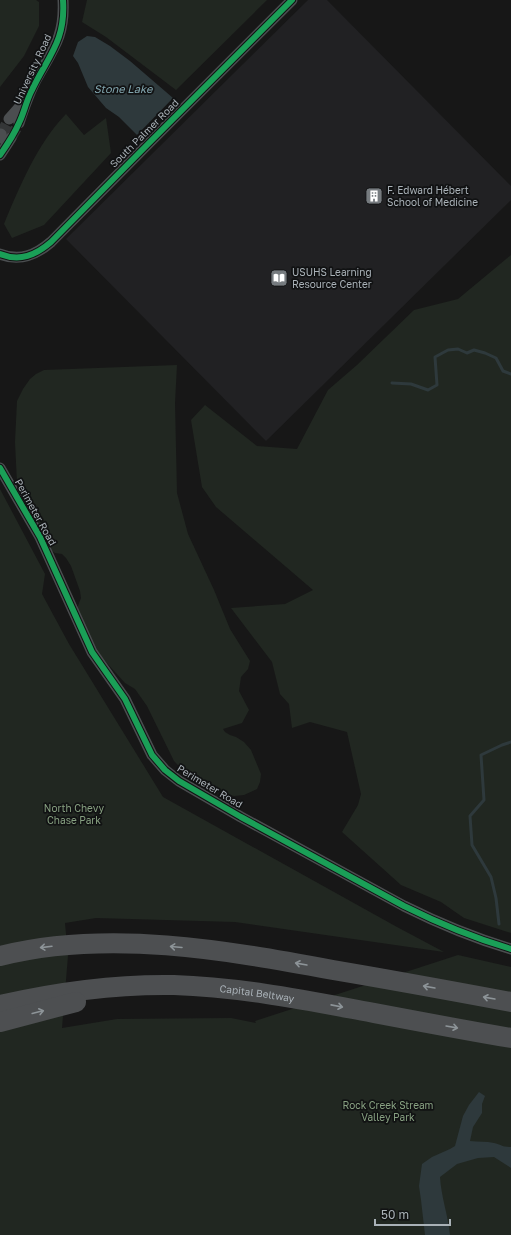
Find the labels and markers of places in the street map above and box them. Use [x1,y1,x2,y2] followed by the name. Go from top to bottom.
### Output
[387,184,478,208] place label: F. Edward Hébert School of Medicine
[364,186,384,206] building icon: F. Edward Hébert School of Medicine
[292,266,372,290] place label: USUHS Learning Resource Center
[269,268,289,288] library icon: USUHS Learning Resource Center

